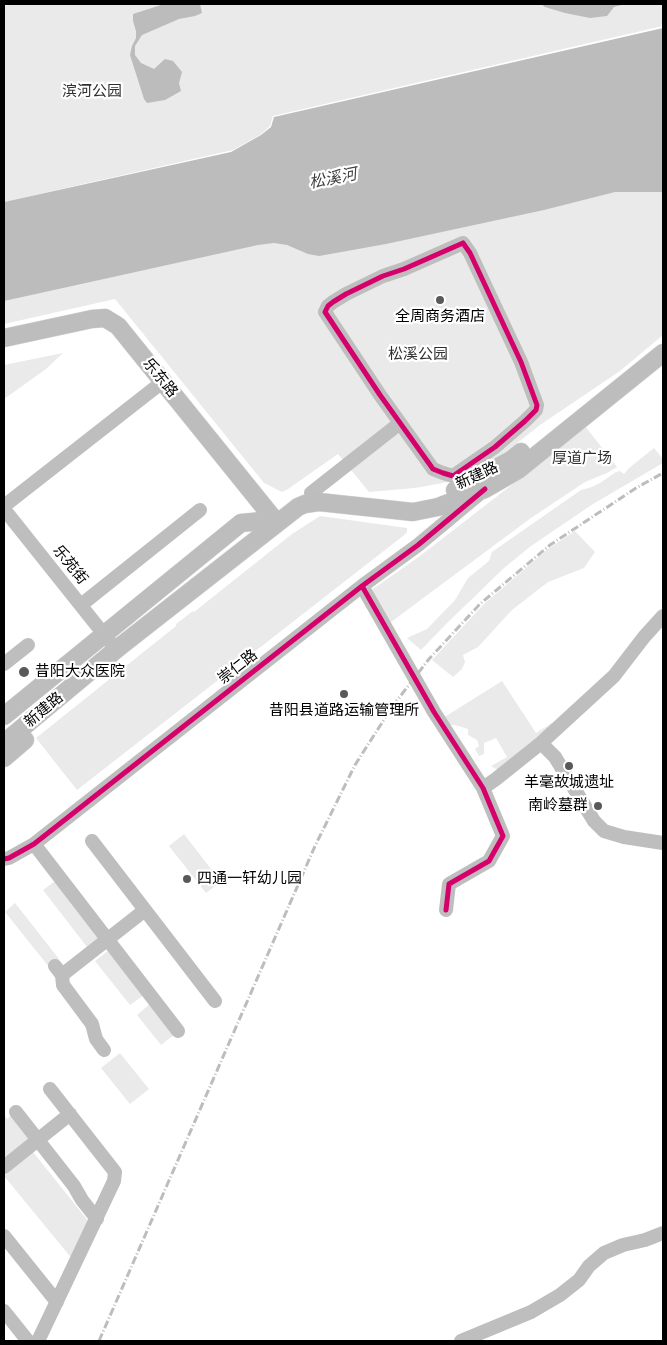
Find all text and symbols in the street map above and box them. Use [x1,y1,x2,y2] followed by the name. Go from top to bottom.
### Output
[62,83,122,101] park label: 滨河公园
[308,165,358,193] water label: 松溪河
[434,294,446,306] marker: 全周商务酒店
[395,308,485,326] place label: 全周商务酒店
[388,346,448,364] park label: 松溪公园
[139,355,181,401] street label: 乐东路
[552,450,612,468] park label: 厚道广场
[453,458,501,494] street label: 新建路
[49,542,91,588] street label: 乐苑街
[215,646,261,688] street label: 崇仁路
[35,663,125,681] place label: 昔阳大众医院
[17,665,31,679] marker: 昔阳大众医院
[338,688,350,700] marker: 昔阳县道路运输管理所
[21,689,67,731] street label: 新建路
[269,702,419,720] place label: 昔阳县道路运输管理所
[563,760,575,772] marker: 羊毫故城遗址
[524,774,614,792] place label: 羊毫故城遗址
[528,797,588,815] place label: 南岭墓群
[592,800,604,812] marker: 南岭墓群
[197,870,302,888] place label: 四通一轩幼儿园
[181,873,193,885] marker: 四通一轩幼儿园

